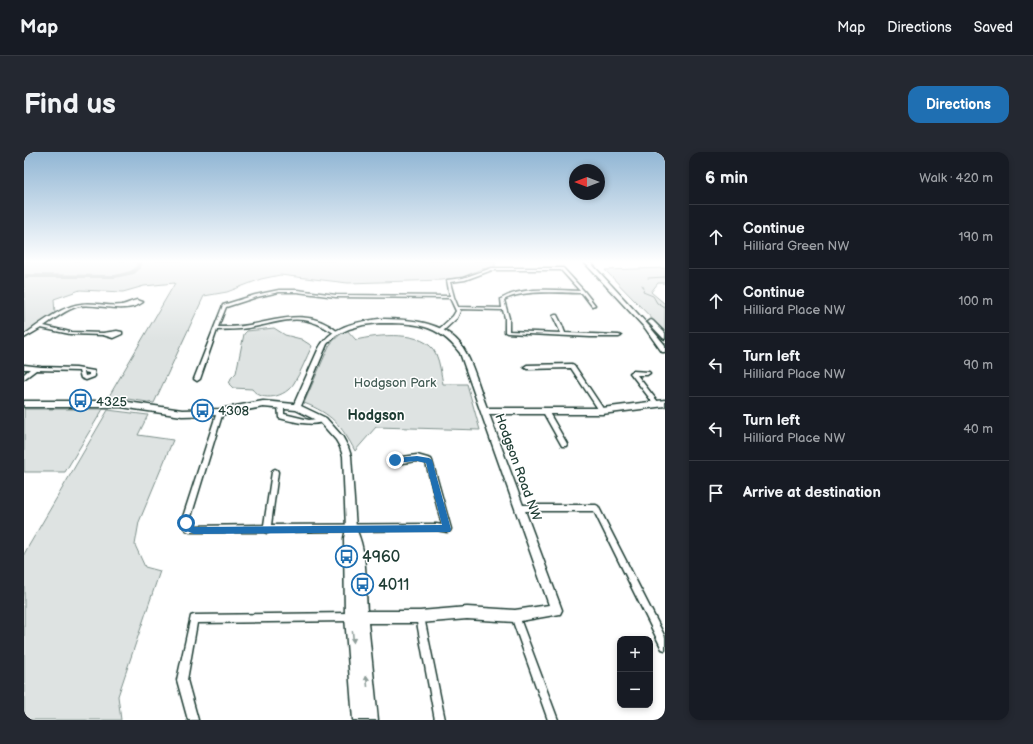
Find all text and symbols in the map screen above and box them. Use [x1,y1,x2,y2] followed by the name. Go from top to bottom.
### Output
[20,16,58,39] text: Map
[837,19,865,36] text: Map
[887,19,952,36] text: Directions
[974,19,1013,36] text: Saved
[908,86,1009,123] button: Directions
[24,88,116,121] text: Find us
[569,164,605,200] north arrow
[705,168,748,188] text: 6 min
[919,170,993,186] text: Walk · 420 m
[743,219,805,238] text: Continue
[705,226,727,248] icon: ahead
[959,229,993,245] text: 190 m
[743,238,849,254] text: Hilliard Green NW
[743,283,805,302] text: Continue
[705,290,727,312] icon: ahead
[958,293,993,309] text: 100 m
[743,302,845,318] text: Hilliard Place NW
[743,347,800,366] text: Turn left
[705,354,727,376] icon: left
[964,357,993,373] text: 90 m
[743,366,845,382] text: Hilliard Place NW
[354,375,437,391] park label: Hodgson Park
[68,388,94,414] bus stop icon: 4325
[96,394,127,410] place label: 4325
[189,397,215,423] bus stop icon: 4308
[218,403,250,419] place label: 4308
[347,407,405,424] district label: Hodgson
[491,411,545,523] street label: Hodgson Road NW
[743,411,800,430] text: Turn left
[705,418,727,440] icon: left
[963,421,993,437] text: 40 m
[743,430,845,446] text: Hilliard Place NW
[386,451,404,469] route end
[705,482,727,504] icon: arrive
[743,483,881,502] text: Arrive at destination
[177,514,195,532] route start
[334,543,360,569] bus stop icon: 4960
[362,548,400,567] place label: 4960
[349,571,375,597] bus stop icon: 4011
[378,576,410,595] place label: 4011
[349,631,356,643] one-way arrow
[617,636,653,708] map controls
[617,636,653,672] button: +
[617,672,653,708] button: −
[363,675,370,687] one-way arrow

